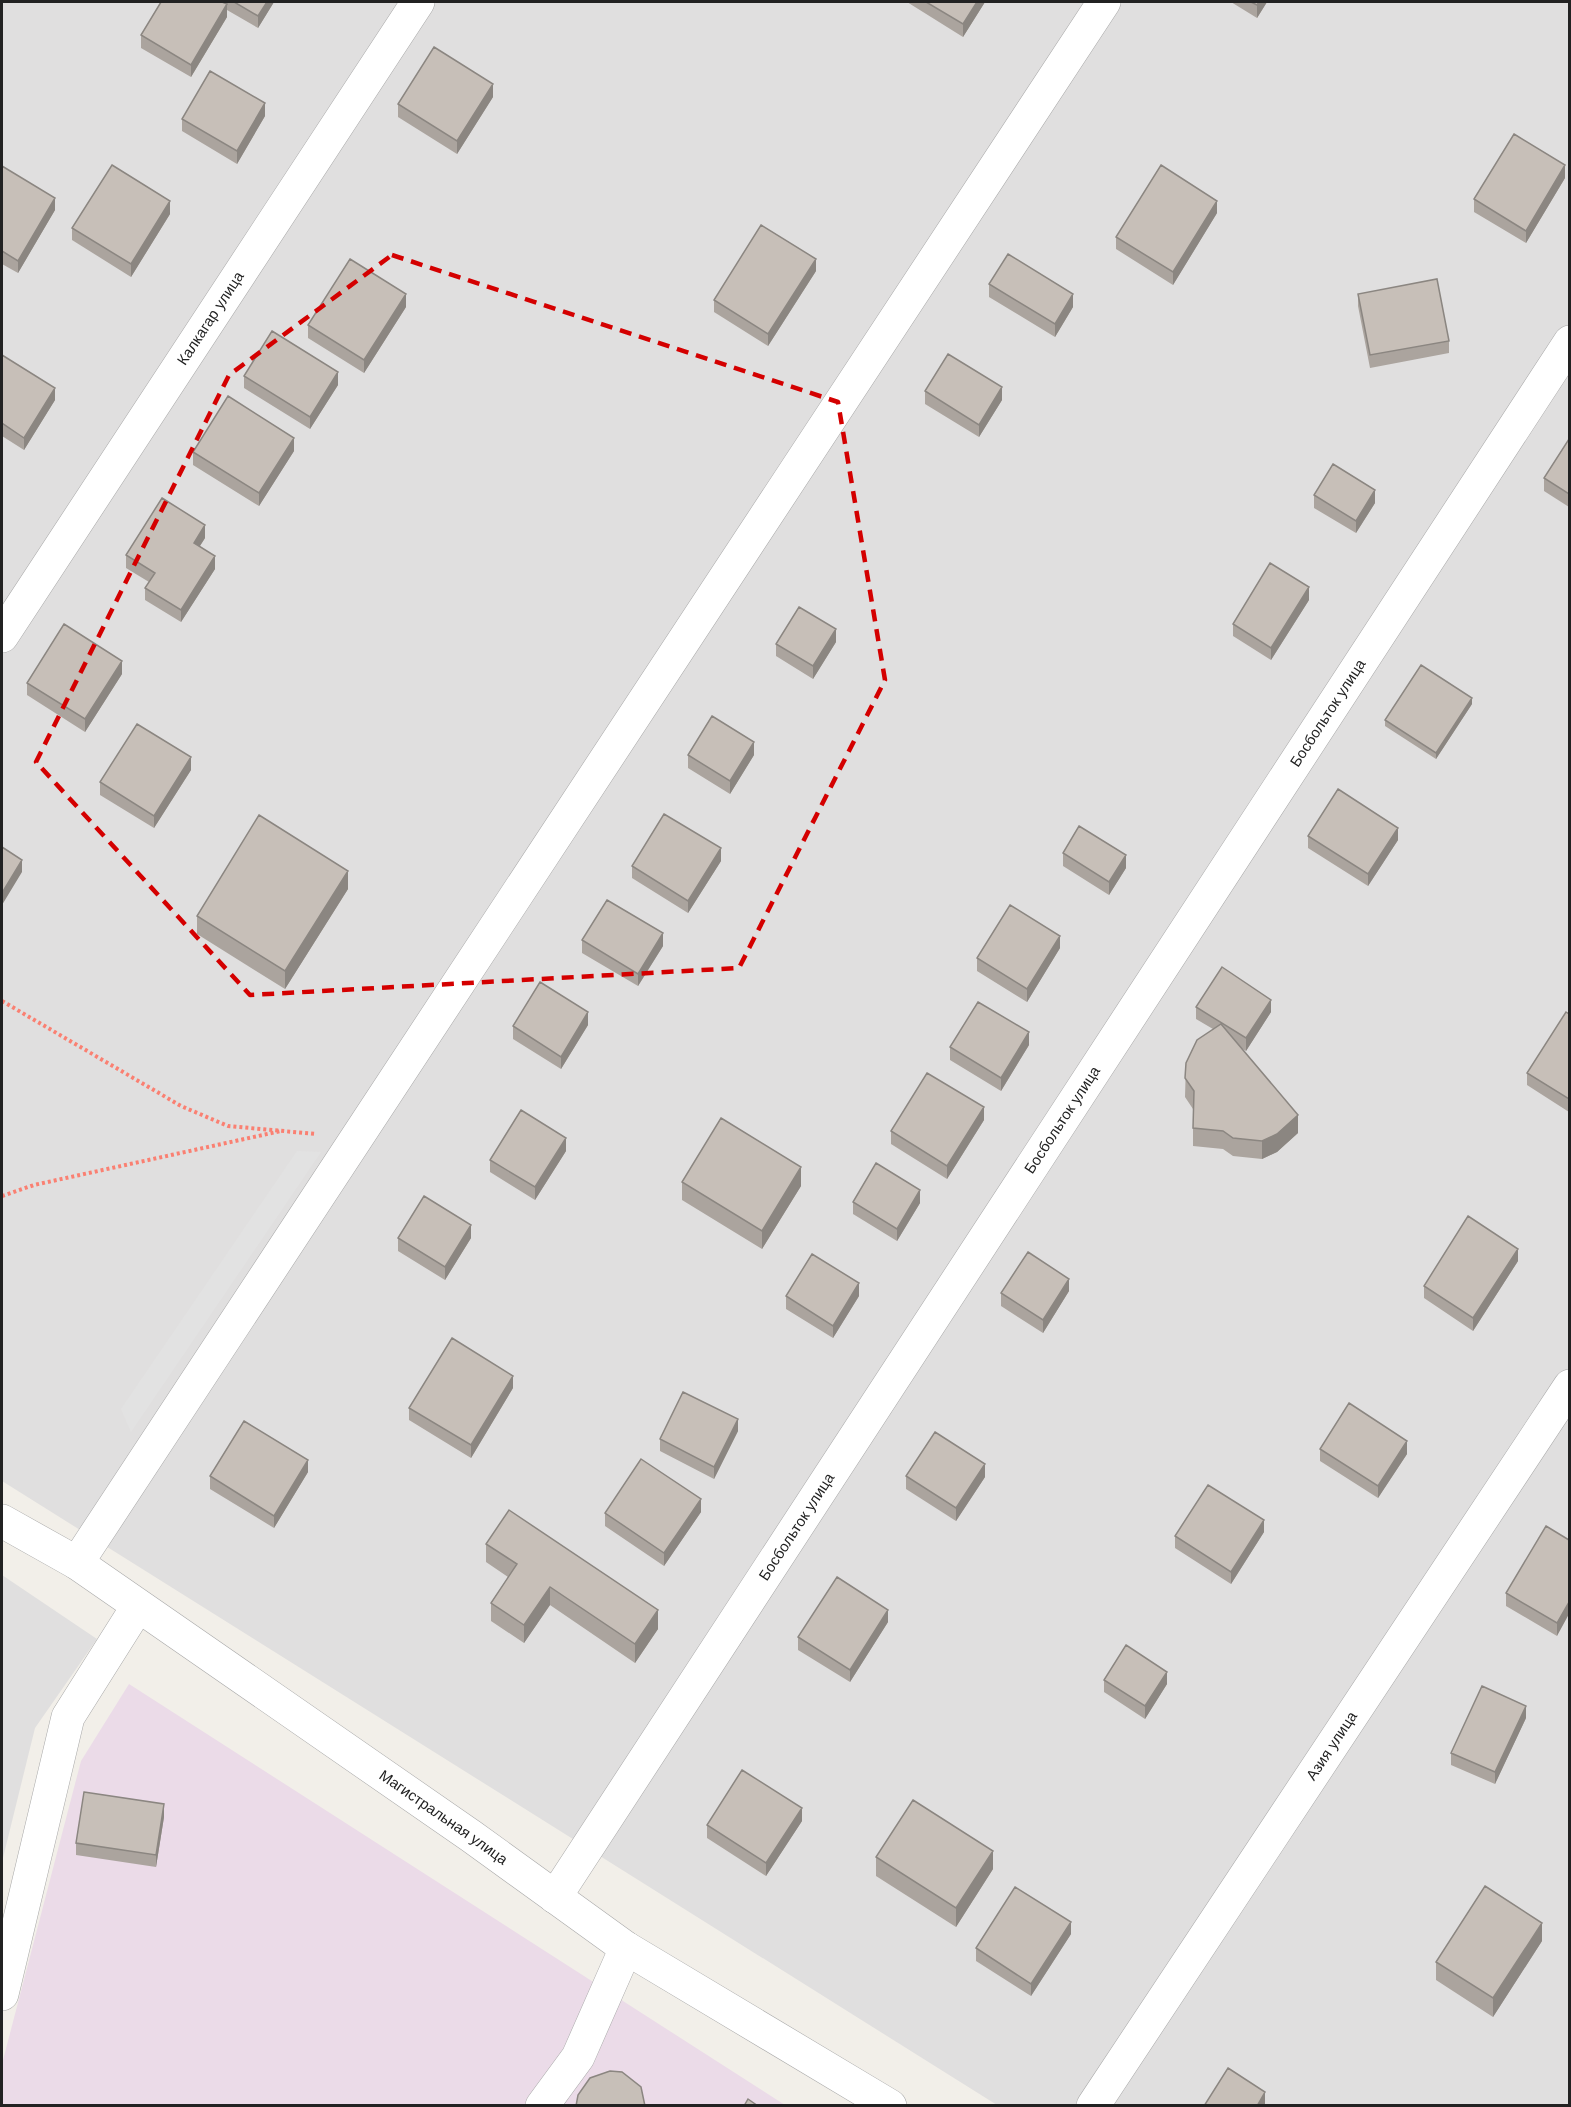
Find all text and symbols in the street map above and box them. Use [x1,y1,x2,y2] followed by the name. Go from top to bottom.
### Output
[173,267,247,368] street label: Калкагар улица
[1286,655,1369,770] street label: Босбольток улица
[1021,1062,1103,1177] street label: Босбольток улица
[755,1469,838,1583] street label: Босбольток улица
[1302,1707,1360,1783] street label: Азия улица
[376,1766,512,1868] street label: Магистральная улица

